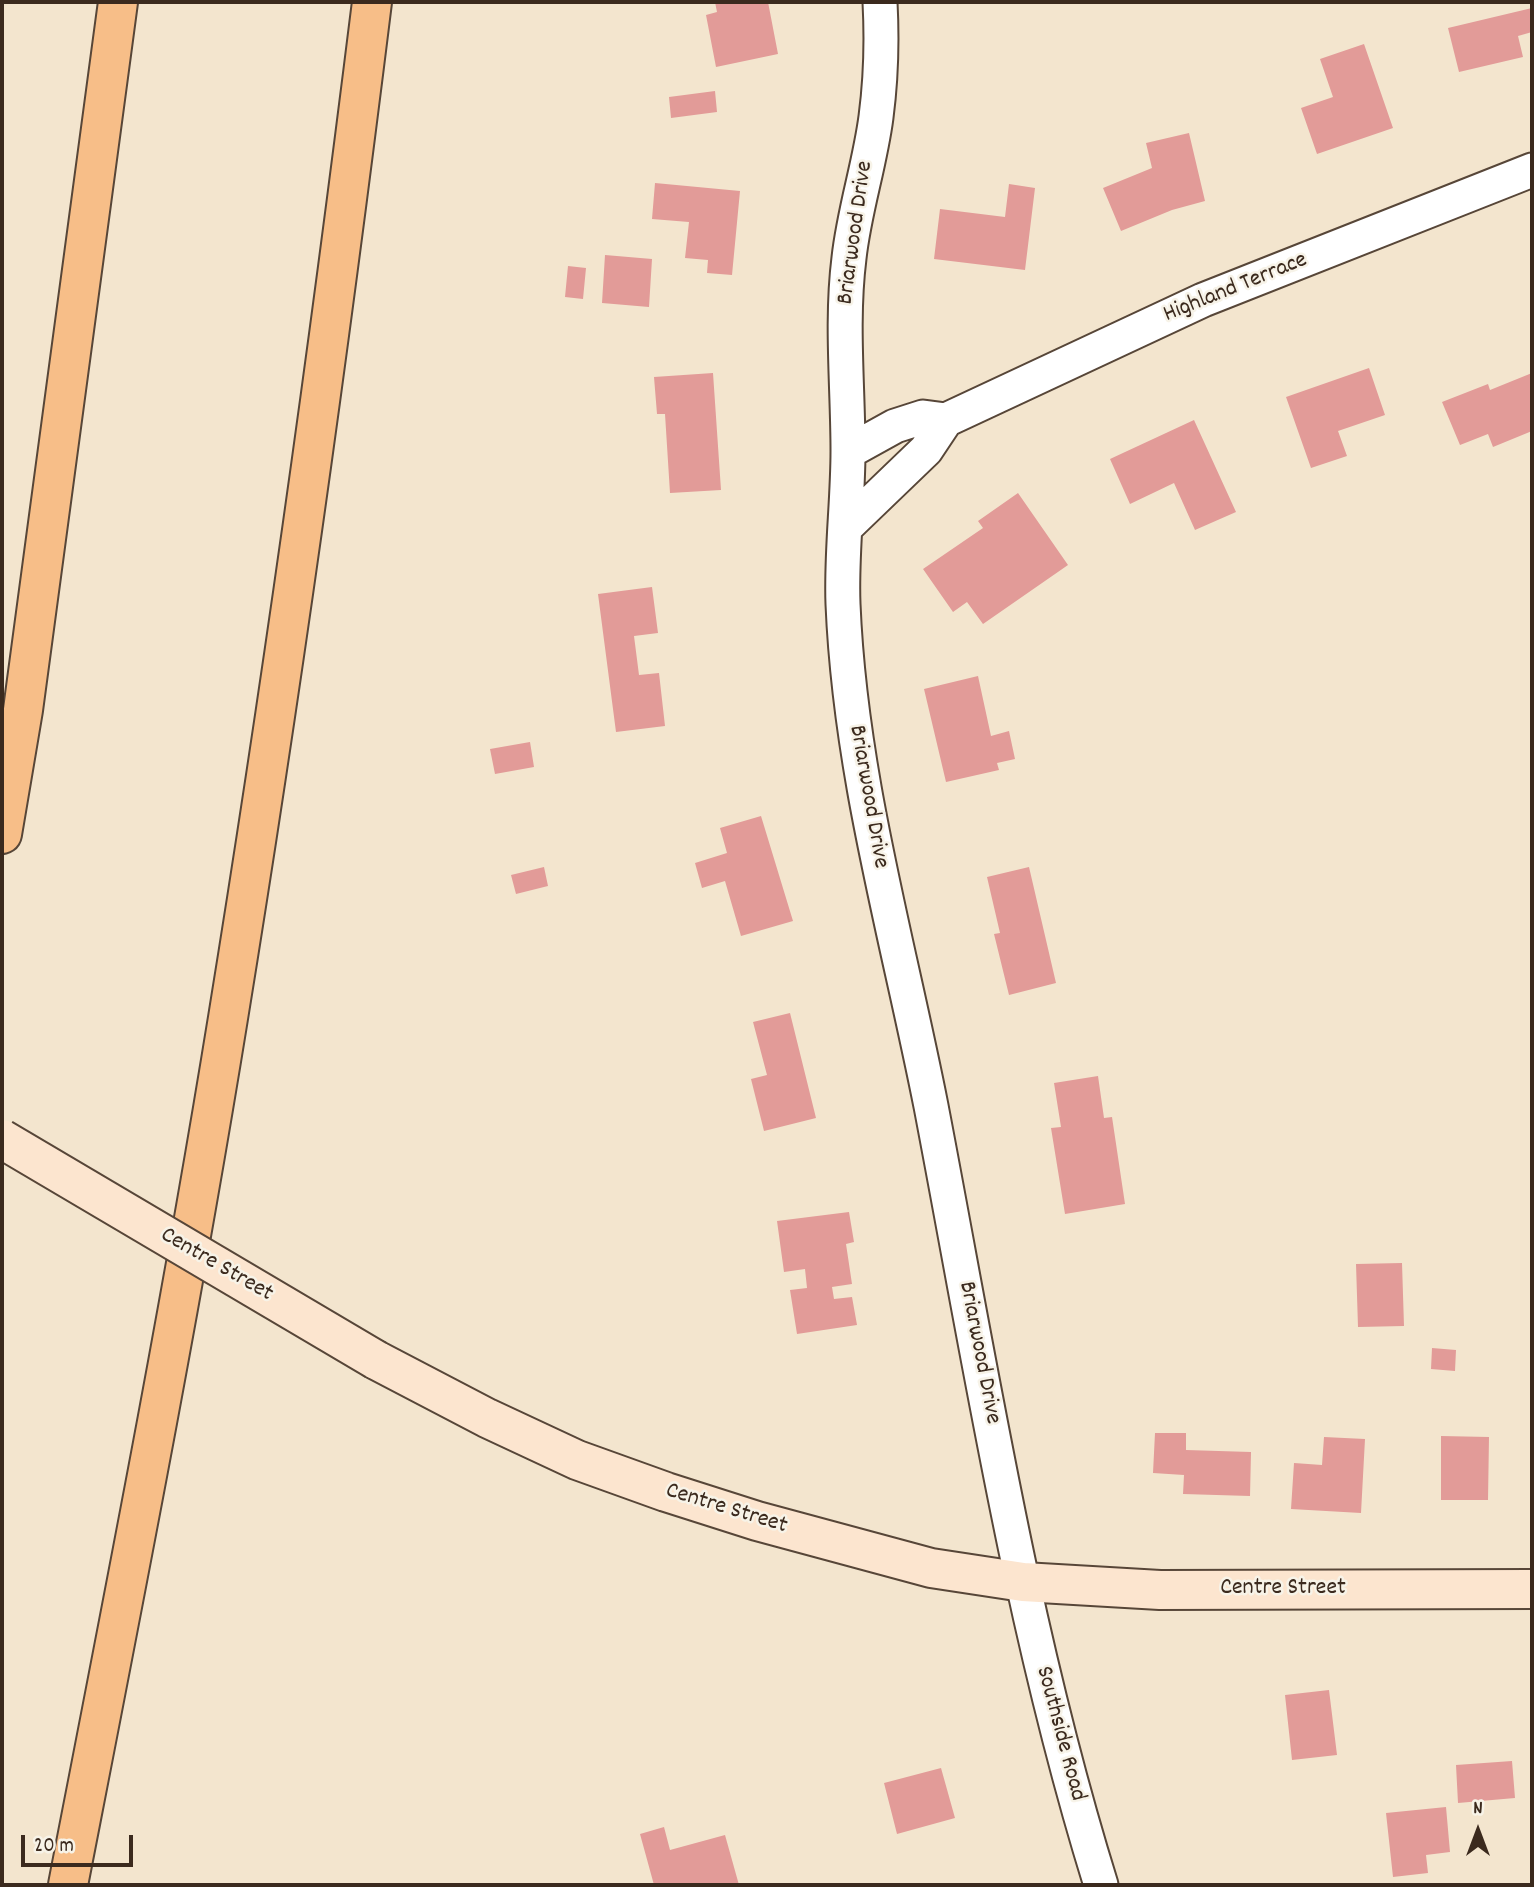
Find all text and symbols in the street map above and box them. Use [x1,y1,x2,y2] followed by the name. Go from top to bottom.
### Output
[833,159,881,307] street label: Briarwood Drive
[1160,247,1312,331] street label: Highland Terrace
[840,723,894,871] street label: Briarwood Drive
[154,1222,278,1310] street label: Centre Street
[950,1279,1006,1427] street label: Briarwood Drive
[662,1478,790,1542] street label: Centre Street
[1220,1576,1346,1604] street label: Centre Street
[1027,1664,1091,1804] street label: Southside Road
[1443,1796,1513,1866] north arrow
[1473,1796,1483,1823] text: N
[24,1820,136,1864] scale bar
[34,1832,74,1862] text: 20 m

